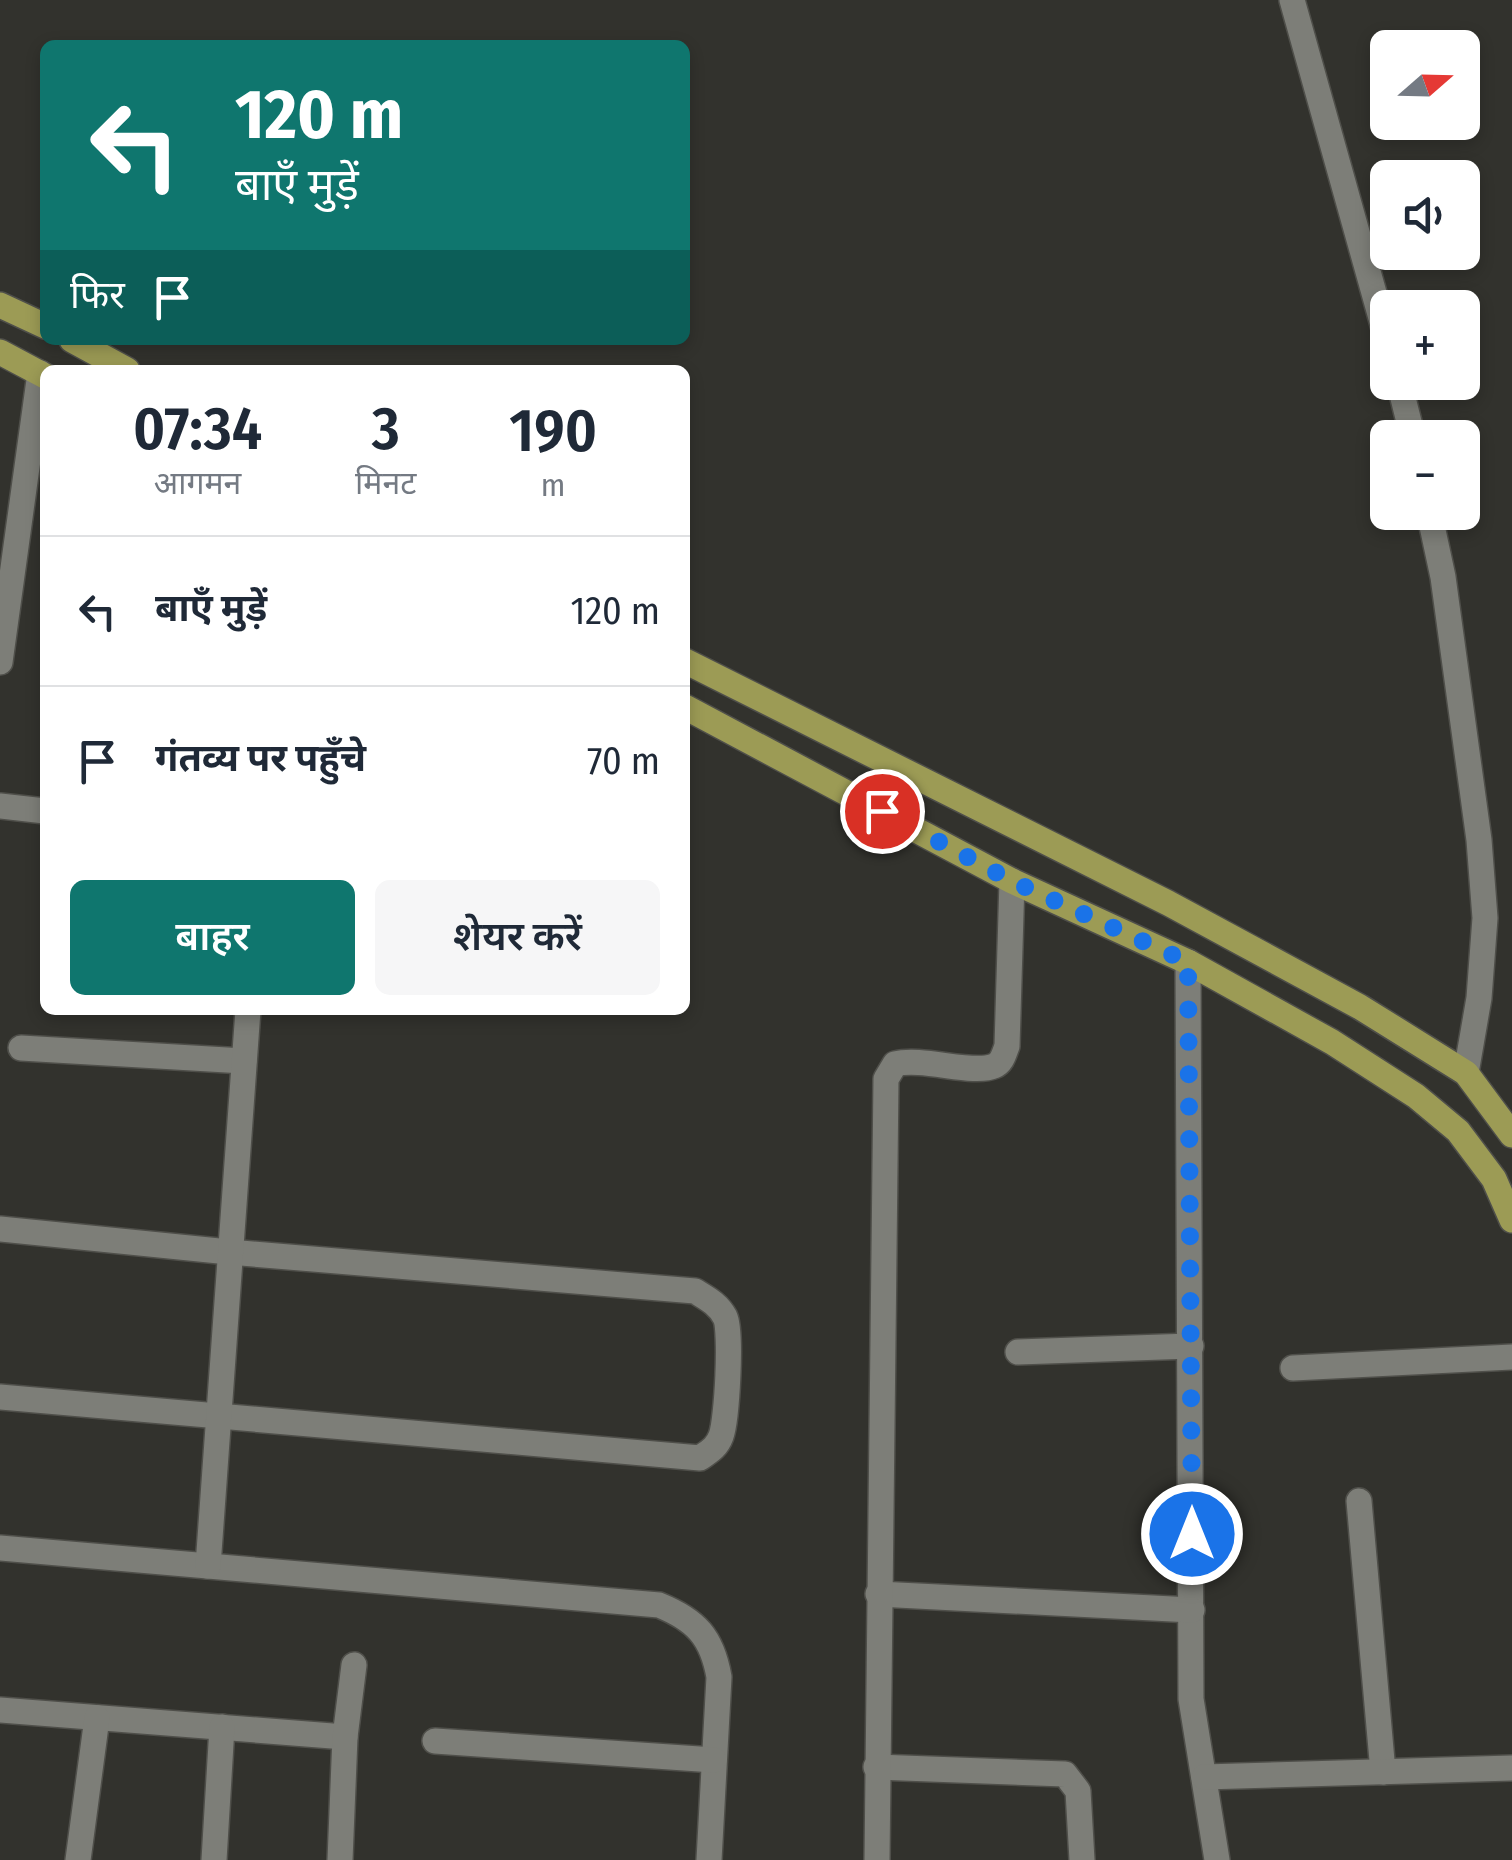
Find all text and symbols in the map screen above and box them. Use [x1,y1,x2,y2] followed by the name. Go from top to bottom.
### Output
[1370,30,1480,140] north arrow
[1370,30,1480,530] map controls
[235,73,403,157] text: 120 m
[70,80,200,210] icon: left
[235,158,359,212] text: बाएँ मुड़ें
[1370,160,1480,270] button: sound
[145,270,200,325] icon: arrive
[70,272,125,318] text: फिर
[1370,290,1480,400] button: +
[133,393,262,465] text: 07:34
[372,393,400,465] text: 3
[509,395,597,467] text: 190
[1370,420,1480,530] button: −
[154,464,241,502] text: आगमन
[355,464,416,502] text: मिनट
[541,466,565,504] text: m
[70,584,125,639] icon: left
[155,585,267,631] text: बाएँ मुड़ें
[570,588,660,634] text: 120 m
[70,734,125,789] icon: arrive
[155,735,366,781] text: गंतव्य पर पहुँचे
[587,738,660,784] text: 70 m
[840,769,925,854] pin
[855,784,910,839] icon: arrive
[70,880,355,995] button: बाहर
[375,880,660,995] button: शेयर करें
[1140,1482,1244,1586] position arrow

